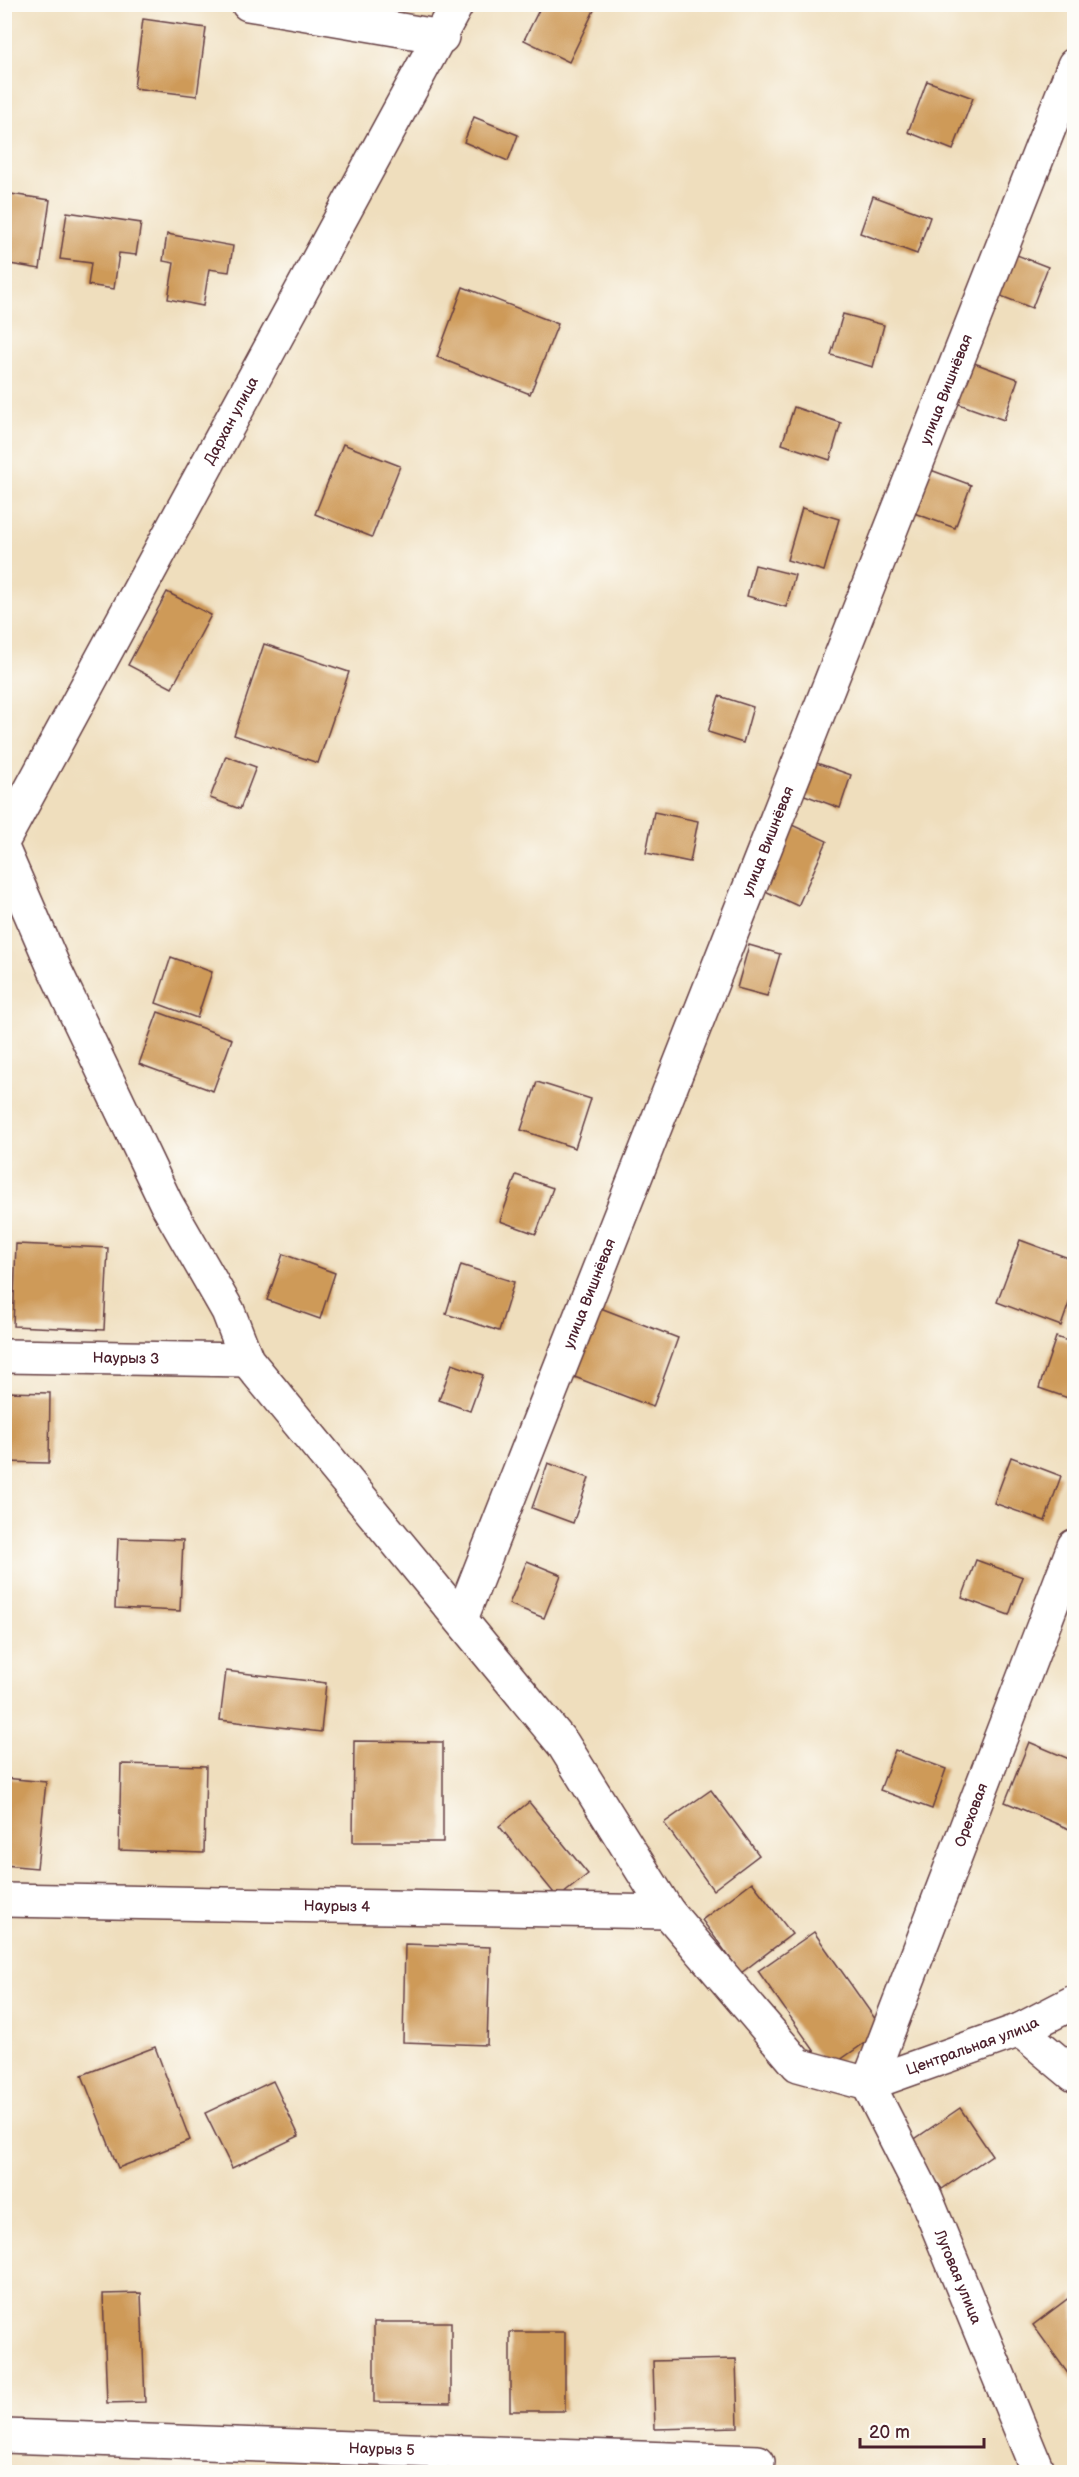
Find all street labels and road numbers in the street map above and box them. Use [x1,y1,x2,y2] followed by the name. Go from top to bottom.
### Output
[916,331,976,447] street label: улица Вишнёвая
[199,373,263,468] street label: Дархан улица
[737,783,798,899] street label: улица Вишнёвая
[559,1236,620,1351] street label: улица Вишнёвая
[92,1348,159,1368] street label: Наурыз 3
[950,1780,992,1850] street label: Ореховая
[303,1896,370,1916] street label: Наурыз 4
[903,2012,1042,2079] street label: Центральная улица
[930,2226,986,2327] street label: Луговая улица
[348,2438,415,2460] street label: Наурыз 5

